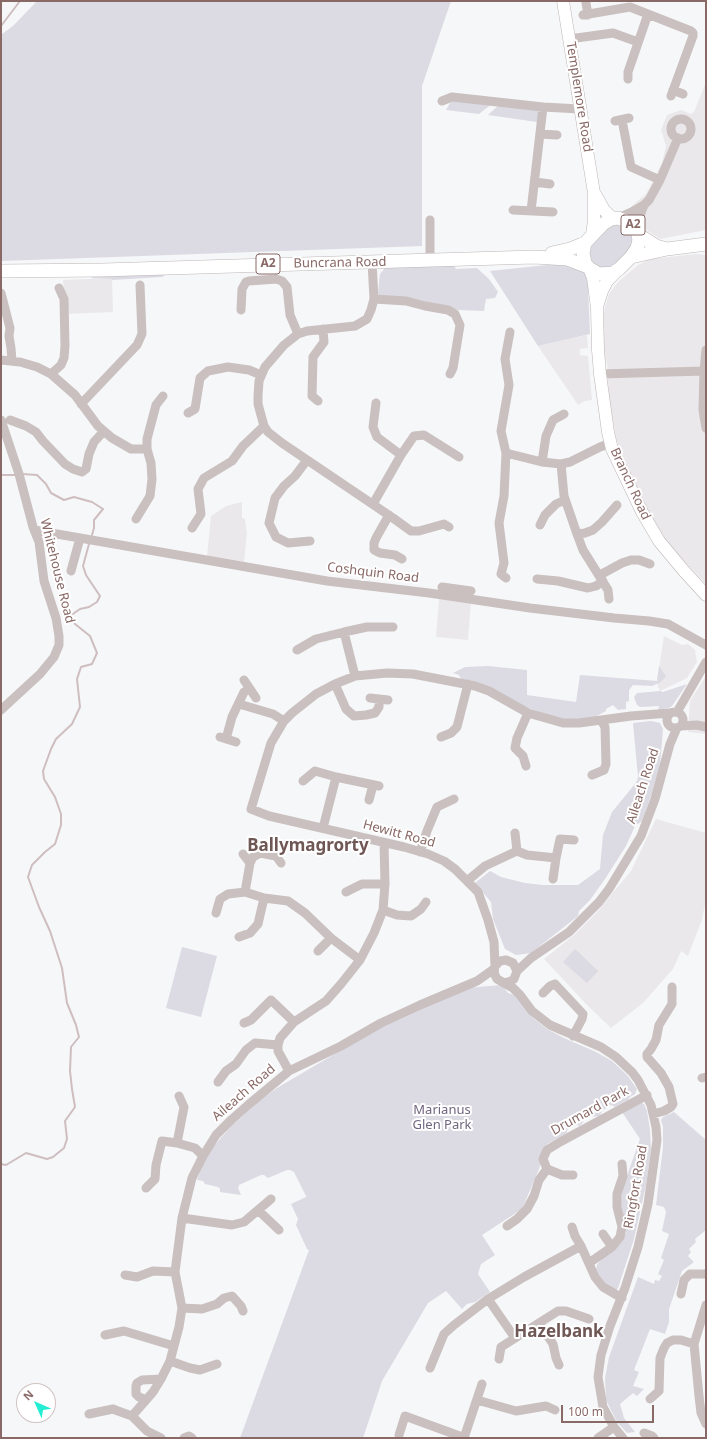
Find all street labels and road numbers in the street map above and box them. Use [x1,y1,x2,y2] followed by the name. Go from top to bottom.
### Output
[563,41,595,153] street label: Templemore Road
[621,215,645,235] road number: A2
[256,254,280,274] road number: A2
[293,254,387,272] street label: Buncrana Road
[606,445,654,523] street label: Branch Road
[36,517,78,625] street label: Whitehouse Road
[326,560,420,586] street label: Coshquin Road
[623,746,663,826] street label: Aileach Road
[361,817,437,851] street label: Hewitt Road
[209,1061,279,1125] street label: Aileach Road
[548,1083,632,1139] street label: Drumard Park
[621,1144,651,1230] street label: Ringfort Road

